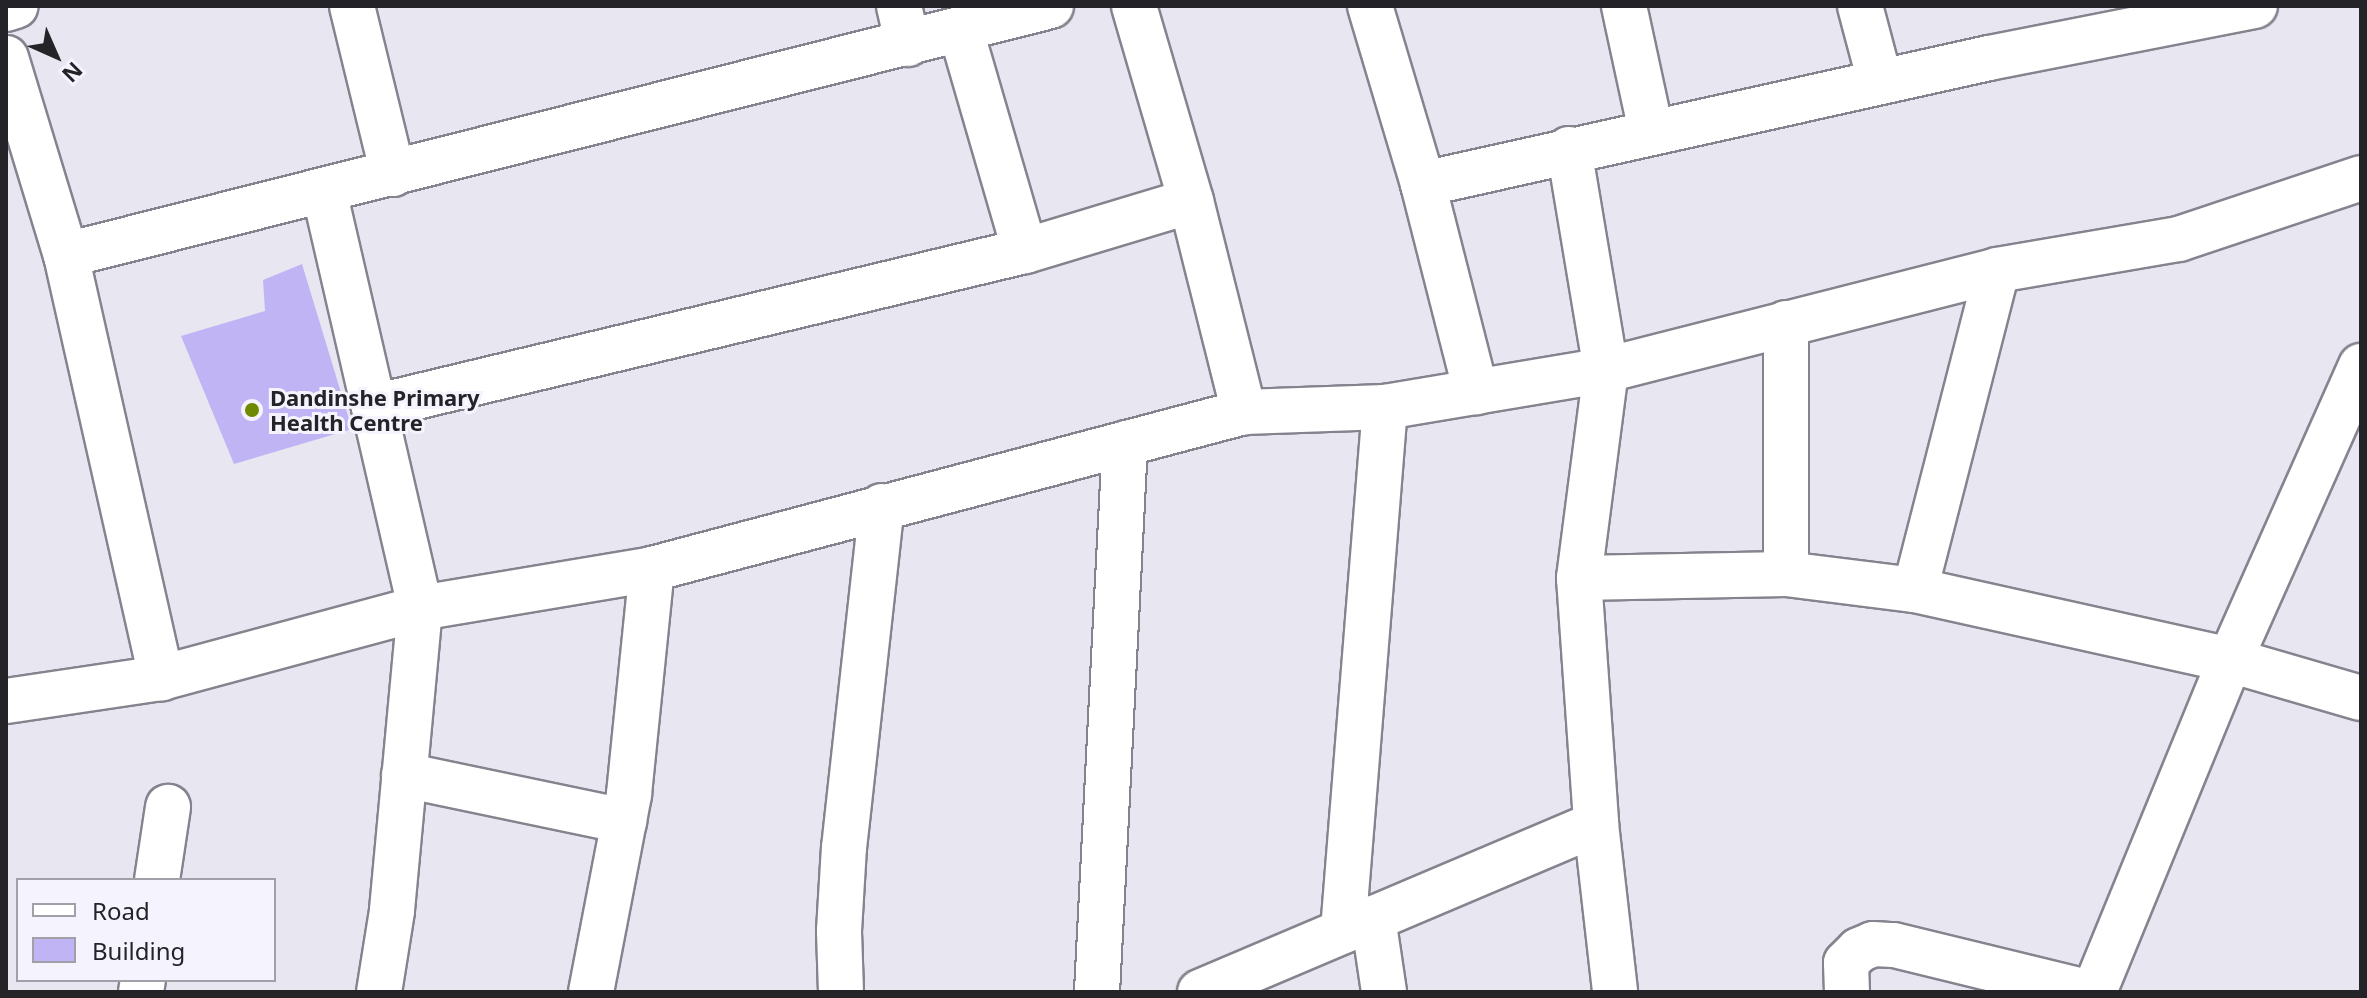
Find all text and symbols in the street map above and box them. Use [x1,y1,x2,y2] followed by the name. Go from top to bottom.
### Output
[16,16,96,96] north arrow
[56,56,90,90] text: N
[270,384,480,436] place label: Dandinshe Primary Health Centre
[241,399,263,421] marker: Dandinshe Primary Health Centre
[16,878,276,982] legend
[92,894,150,927] text: Road
[92,934,185,967] text: Building

